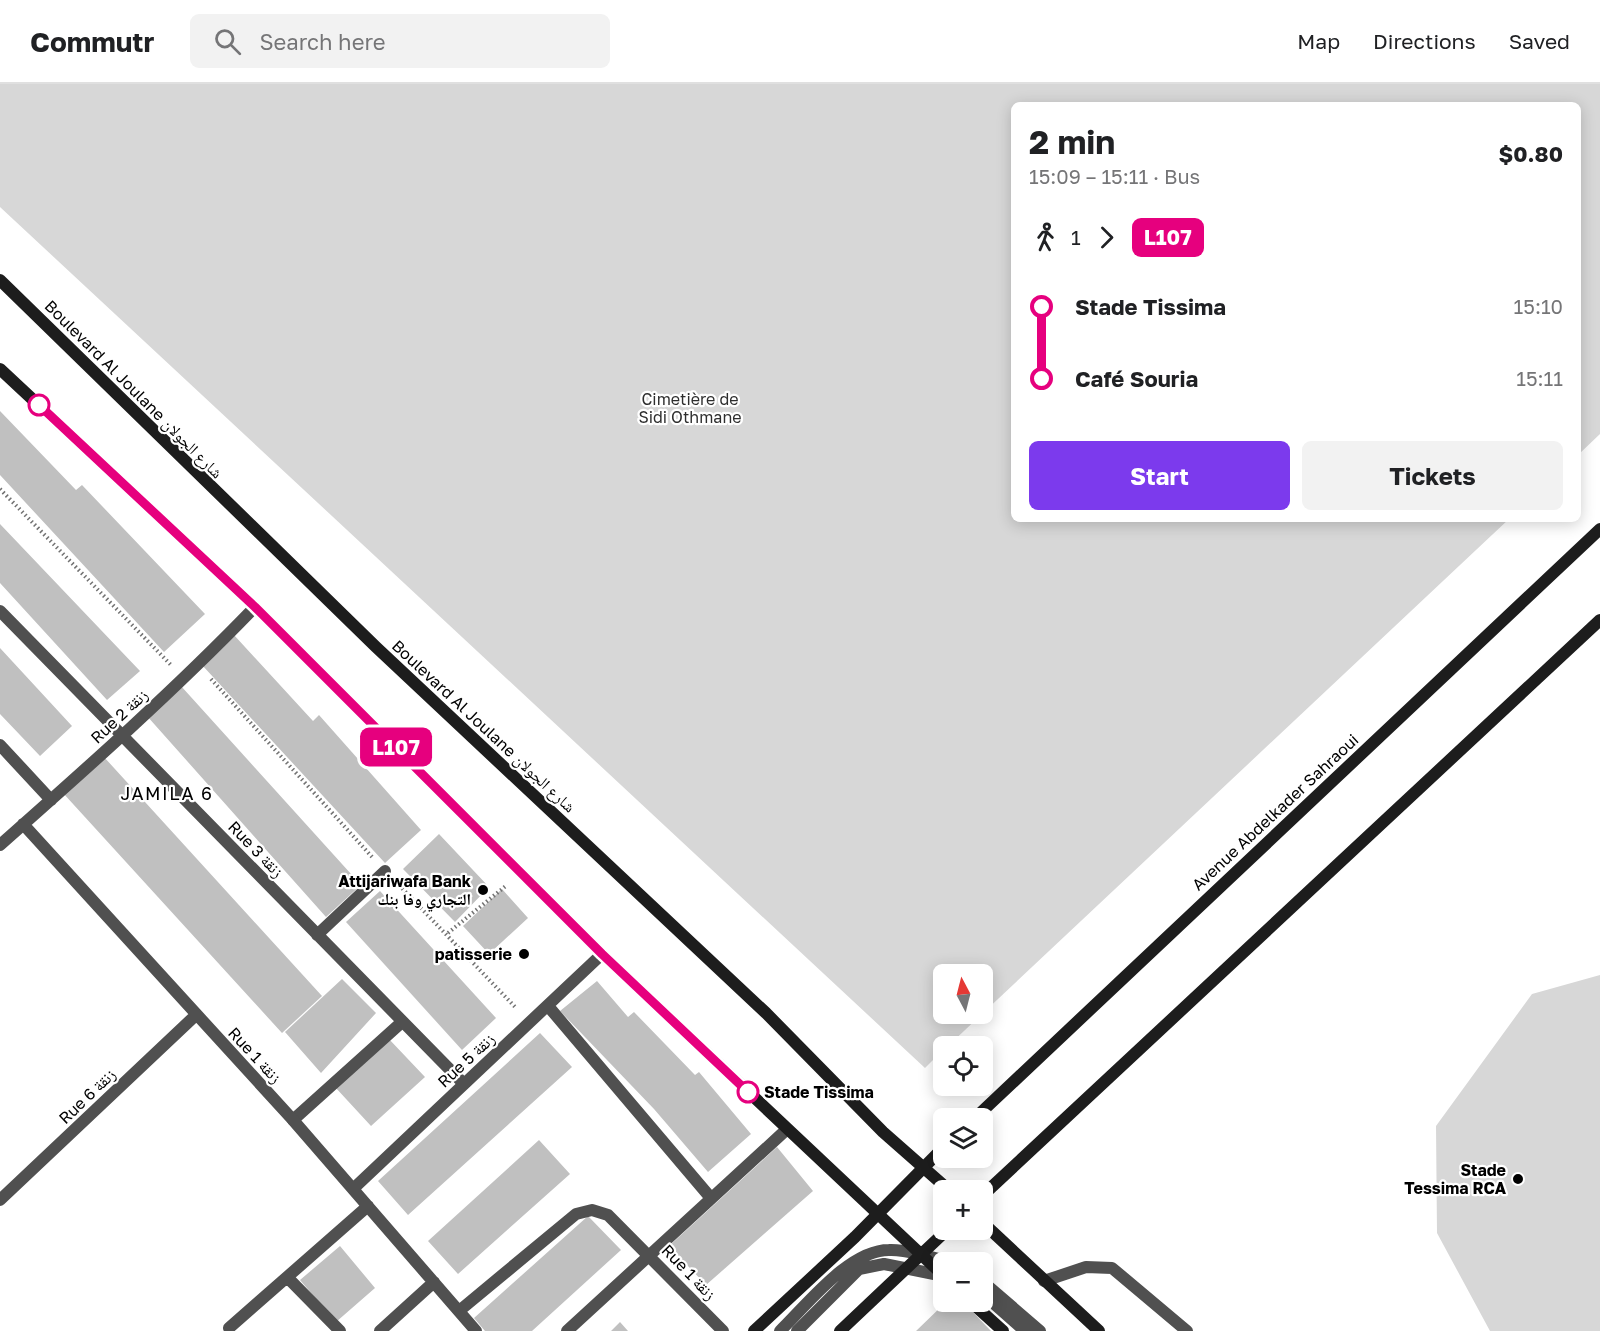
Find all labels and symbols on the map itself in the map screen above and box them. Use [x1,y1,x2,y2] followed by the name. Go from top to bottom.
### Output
[40,296,227,483] street label: Boulevard Al Joulane شارع الجولان
[638,389,742,427] park label: Cimetière de Sidi Othmane
[28,394,50,416] unlabelled marker
[387,636,580,817] street label: Boulevard Al Joulane شارع الجولان
[86,685,152,747] street label: Rue 2 زنقة
[354,728,438,766] line badge: L107
[1188,730,1362,894] street label: Avenue Abdelkader Sahraoui
[121,782,213,804] district label: JAMILA 6
[224,817,288,881] street label: Rue 3 زنقة
[338,871,472,912] place label: Attijariwafa Bank التجاري وفا بنك
[476,883,490,897] marker: Attijariwafa Bank التجاري وفا بنك
[435,944,512,964] place label: patisserie
[517,947,531,961] marker: patisserie
[933,964,993,1024] north arrow
[224,1023,286,1087] street label: Rue 1 زنقة
[433,1029,499,1091] street label: Rue 5 زنقة
[54,1064,120,1128] street label: Rue 6 زنقة
[737,1081,759,1103] marker: Stade Tissima
[764,1082,874,1102] place label: Stade Tissima
[1404,1160,1507,1198] place label: Stade Tessima RCA
[1511,1172,1525,1186] marker: Stade Tessima RCA
[658,1240,720,1304] street label: Rue 1 زنقة

